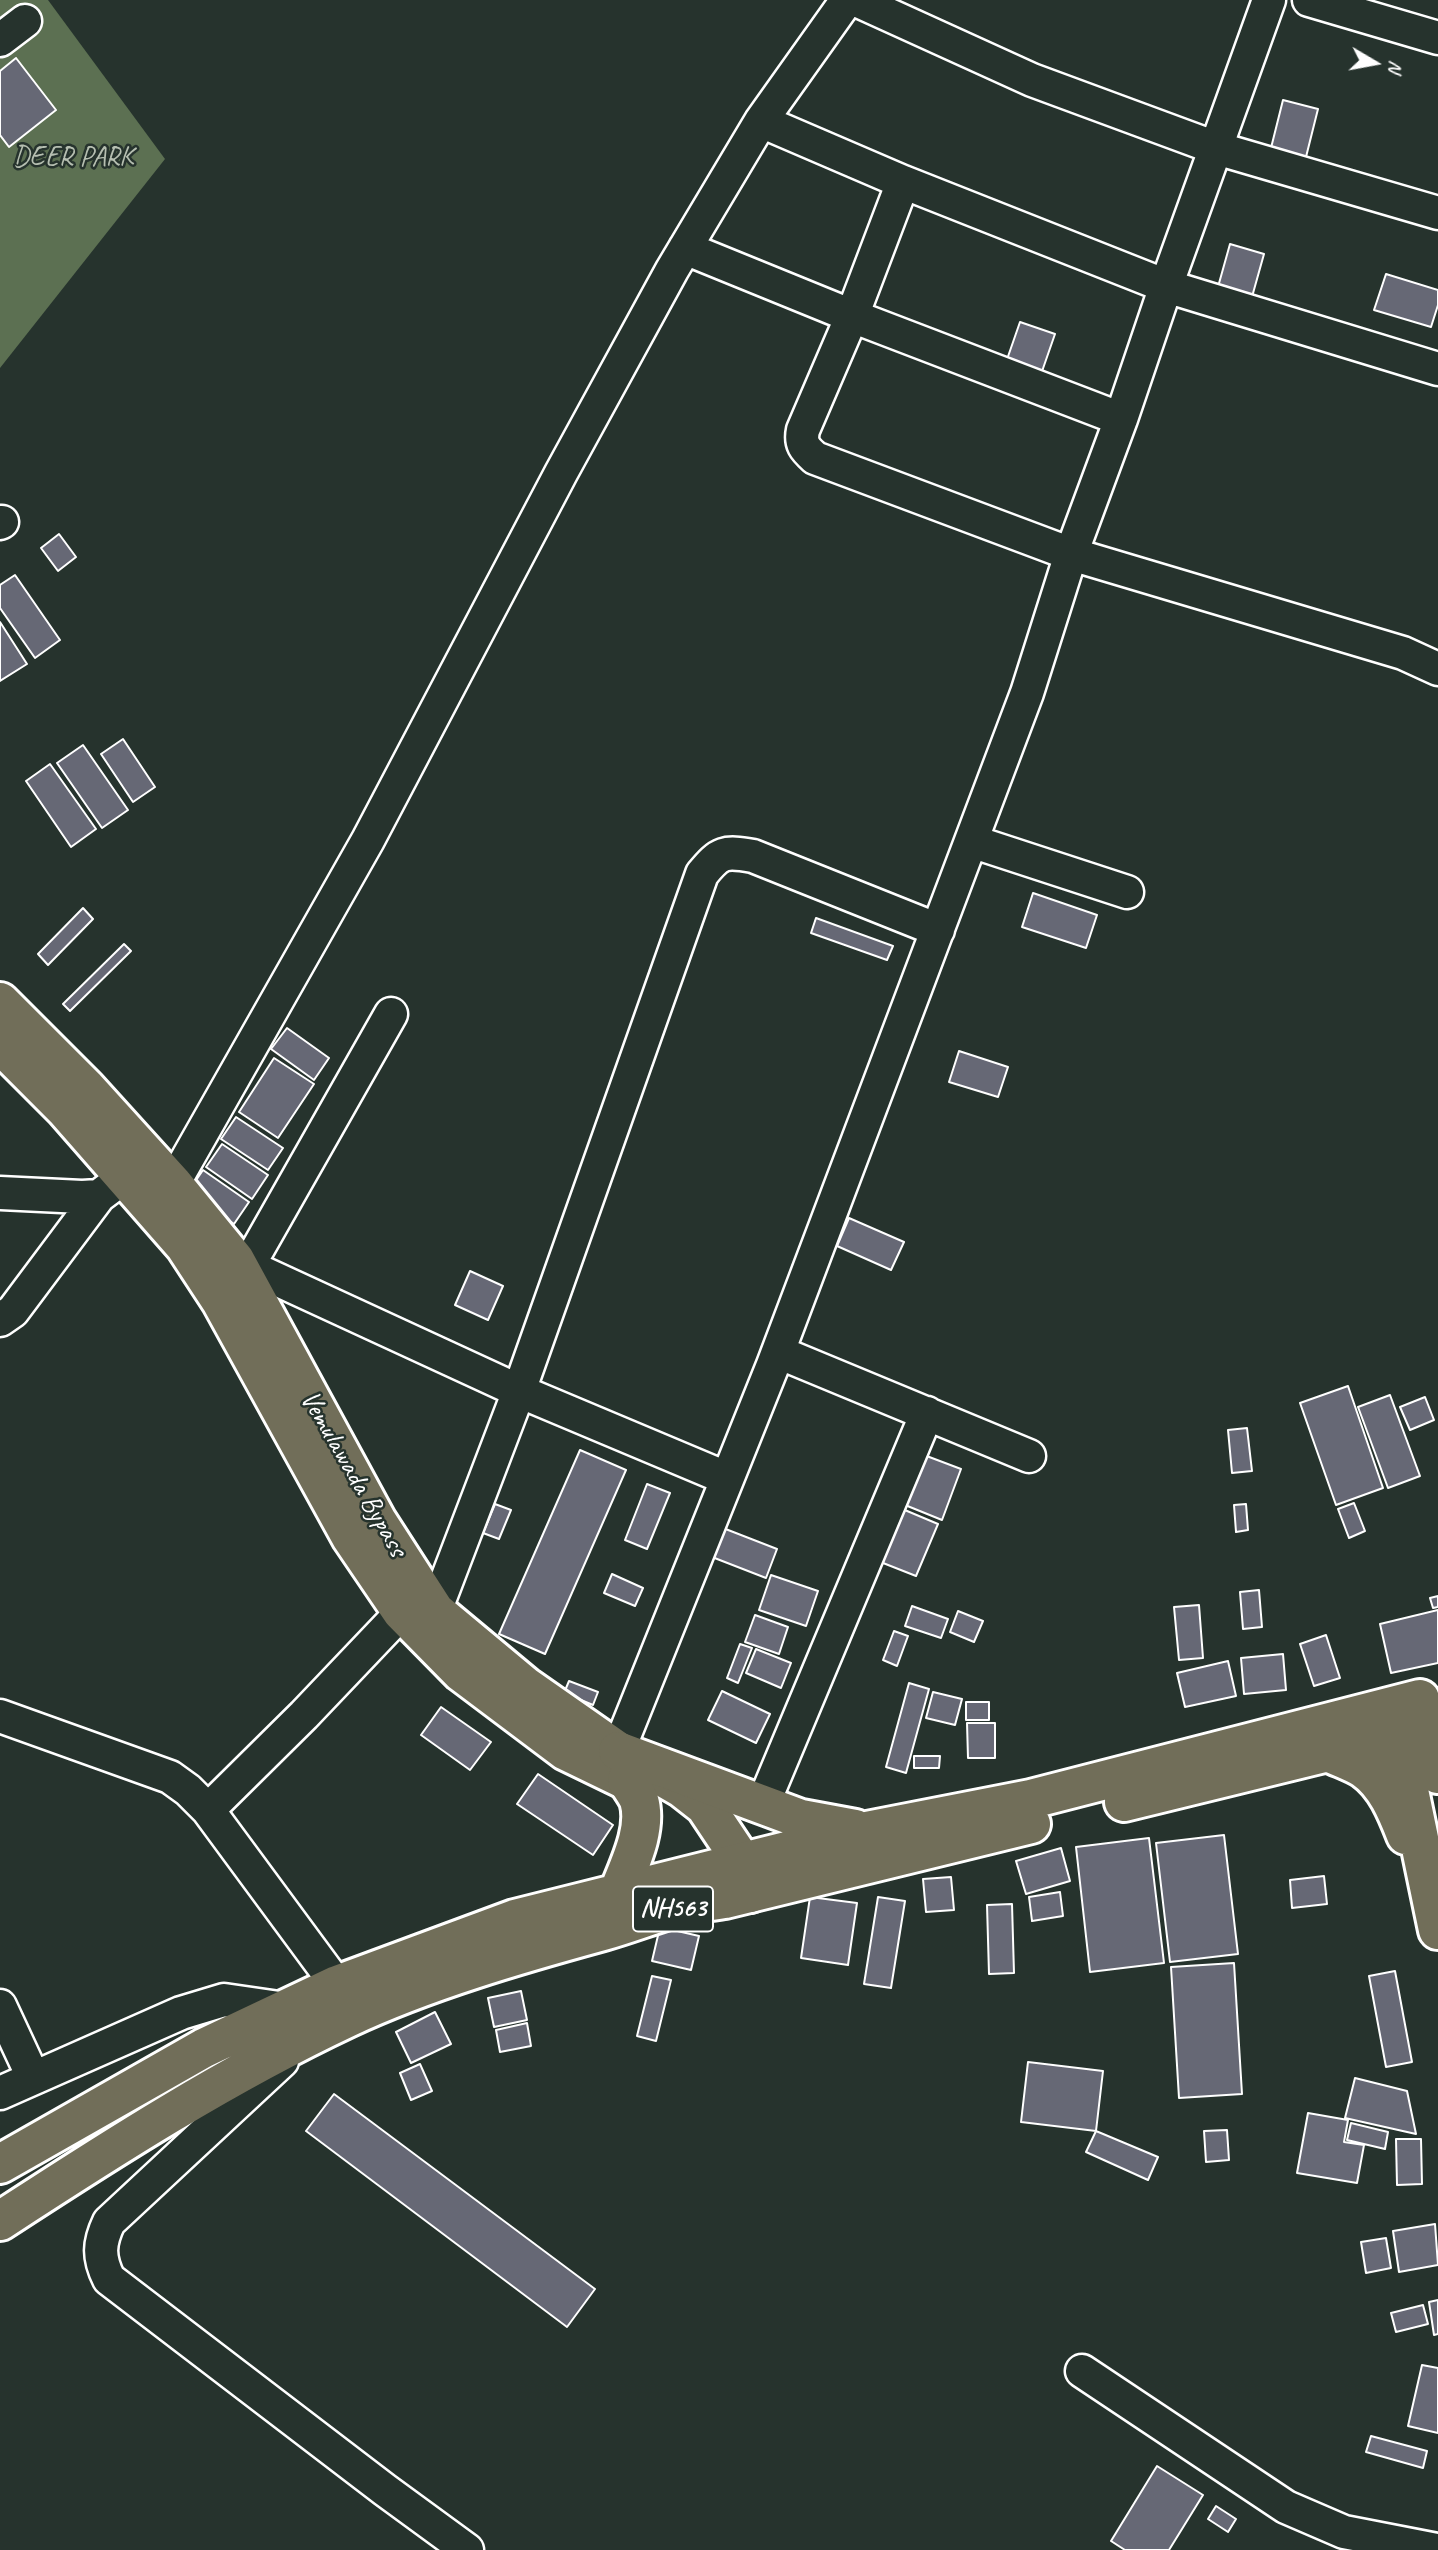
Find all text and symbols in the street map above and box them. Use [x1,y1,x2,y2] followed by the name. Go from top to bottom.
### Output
[1340,28,1410,98] north arrow
[1383,59,1409,75] text: N
[13,141,133,175] park label: DEER PARK
[292,1385,414,1563] street label: Vemulawada Bypass
[633,1886,713,1932] road number: NH563

